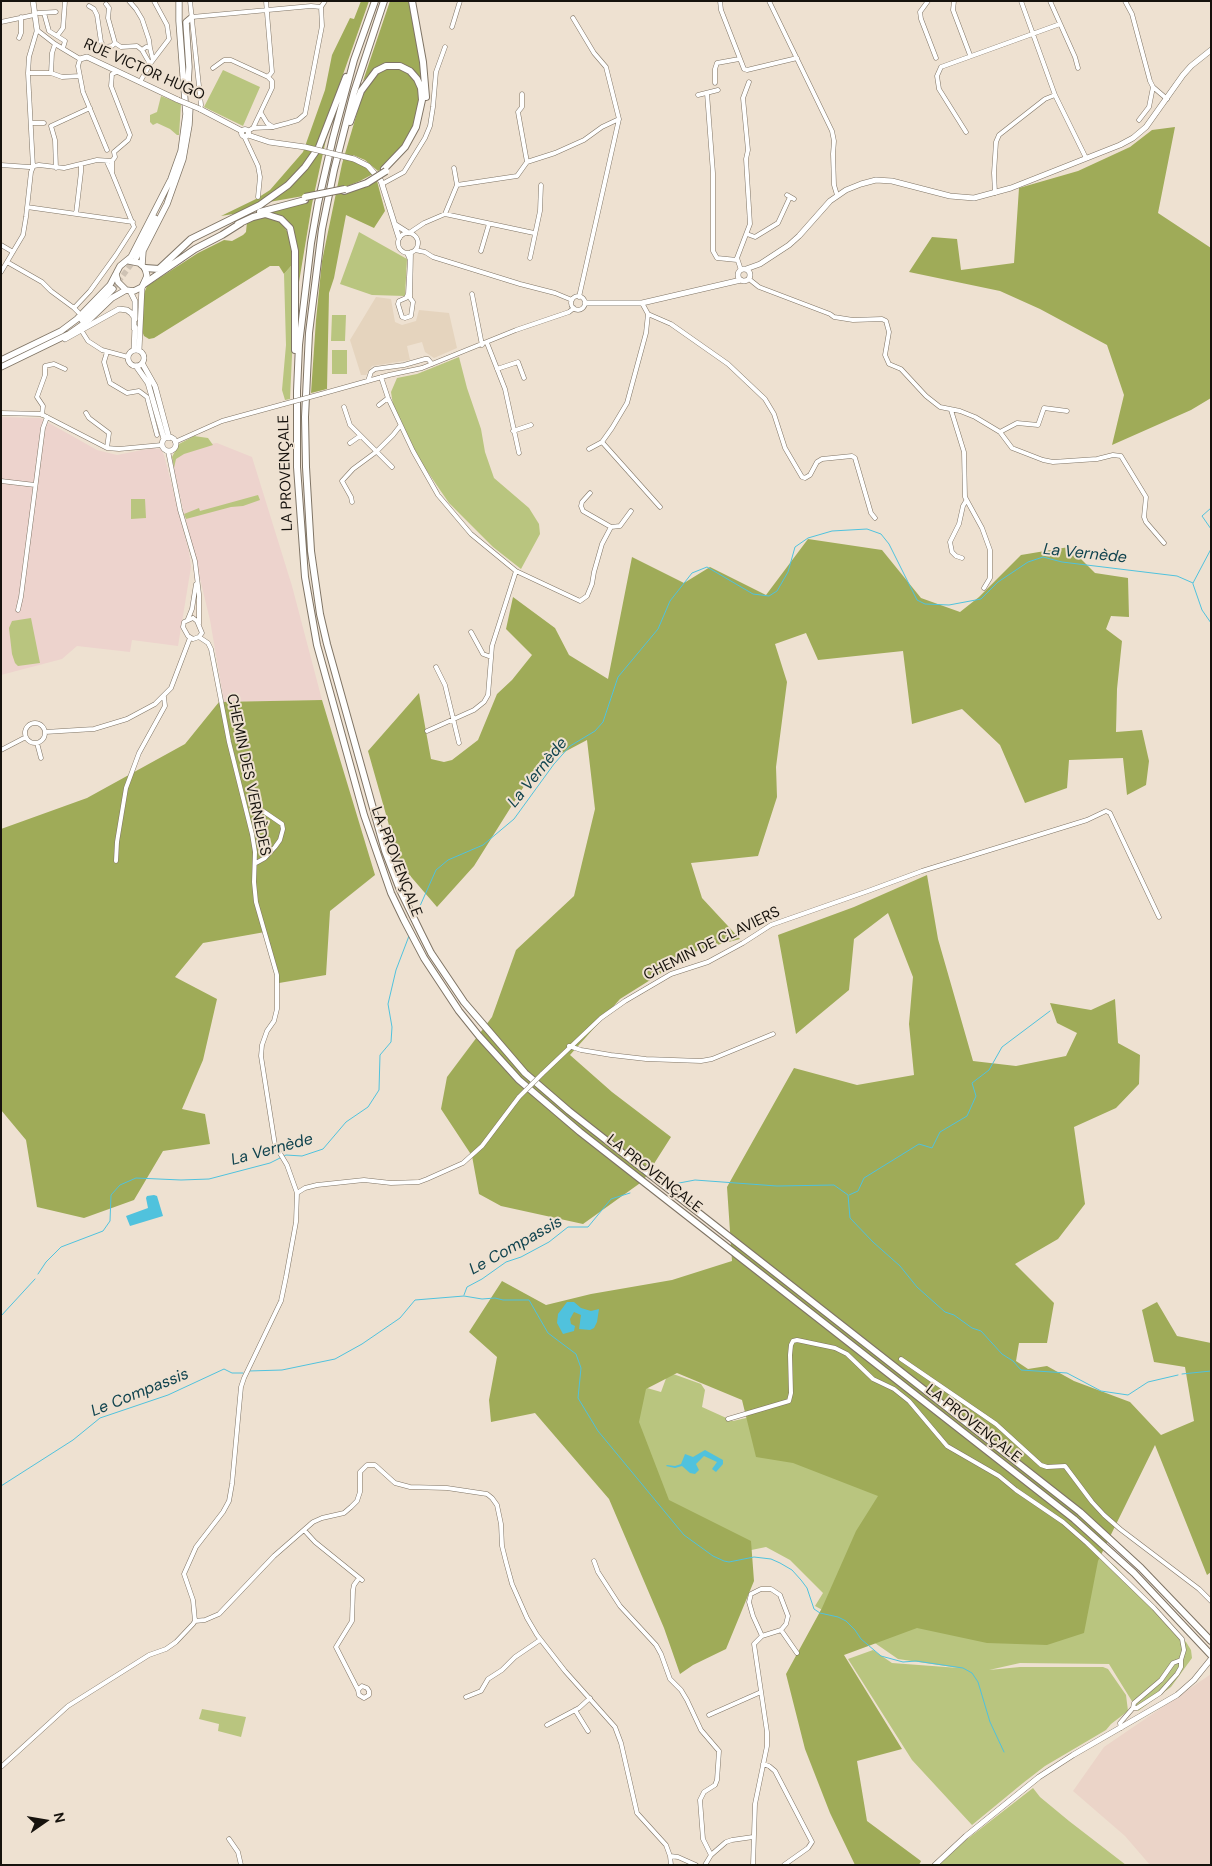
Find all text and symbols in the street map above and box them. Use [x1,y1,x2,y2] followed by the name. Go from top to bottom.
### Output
[81,35,207,105] street label: RUE VICTOR HUGO
[275,415,297,531] street label: LA PROVENÇALE
[1042,540,1128,568] water label: La Vernède
[222,692,274,858] street label: CHEMIN DES VERNÈDES
[504,734,572,812] water label: La Vernède
[367,804,425,920] street label: LA PROVENÇALE
[641,903,783,985] street label: CHEMIN DE CLAVIERS
[229,1130,315,1170] water label: La Vernède
[603,1131,705,1217] street label: LA PROVENÇALE
[466,1212,566,1280] water label: Le Compassis
[88,1365,192,1421] water label: Le Compassis
[922,1381,1024,1467] street label: LA PROVENÇALE
[20,1796,70,1846] north arrow
[50,1811,70,1825] text: N

